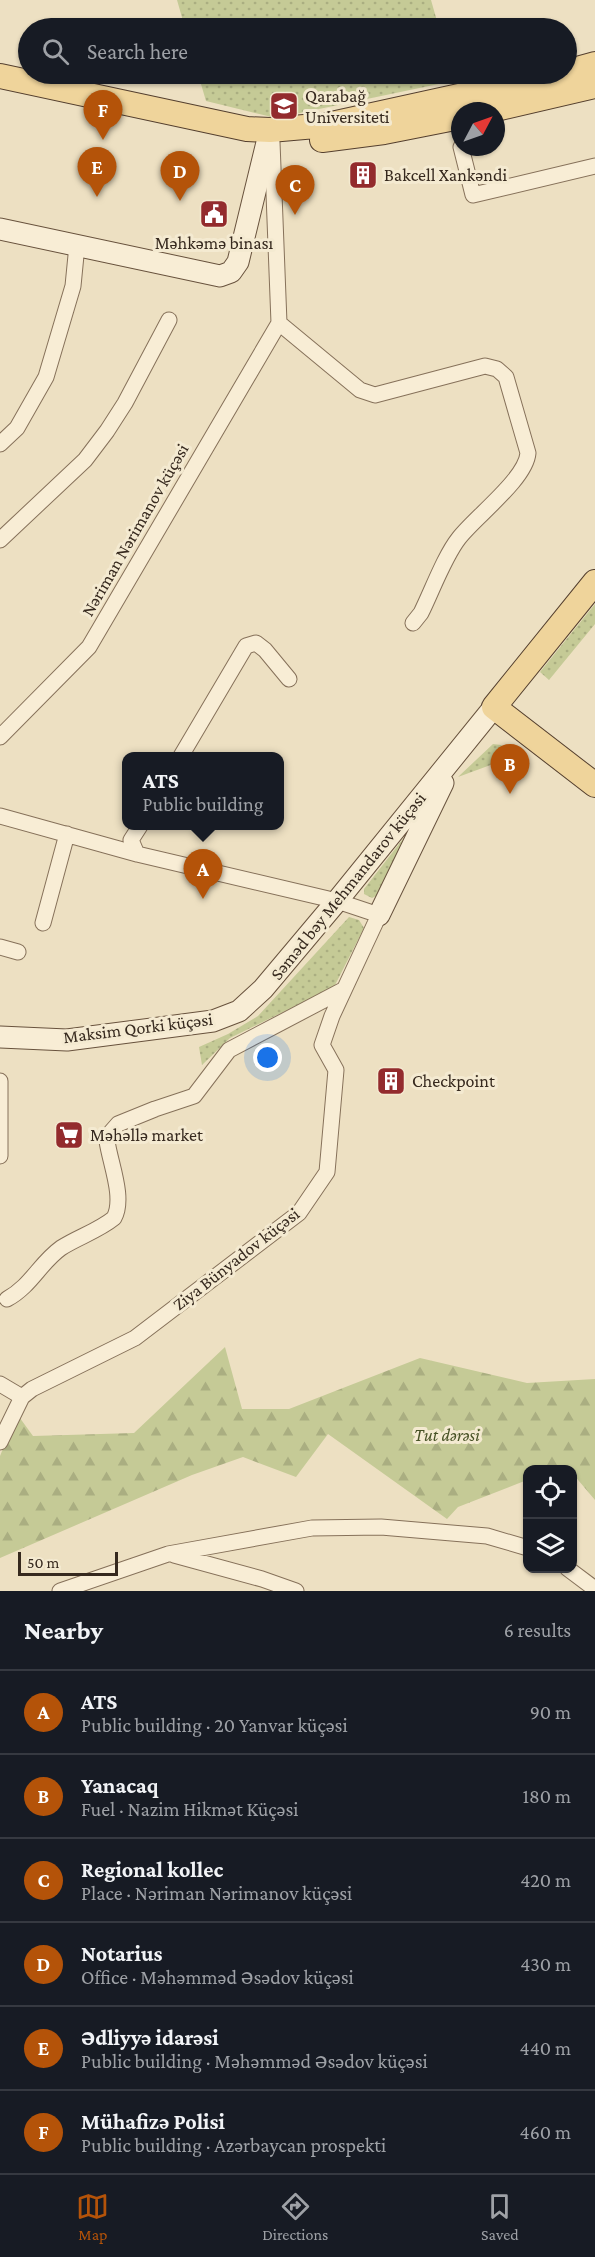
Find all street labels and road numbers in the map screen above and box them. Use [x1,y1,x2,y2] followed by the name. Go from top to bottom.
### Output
[77,440,193,620] street label: Nəriman Nərimanov küçəsi
[266,788,430,984] street label: Səməd bəy Mehmandarov küçəsi
[62,1009,214,1047] street label: Maksim Qorki küçəsi
[169,1203,303,1315] street label: Ziya Bünyadov küçəsi

